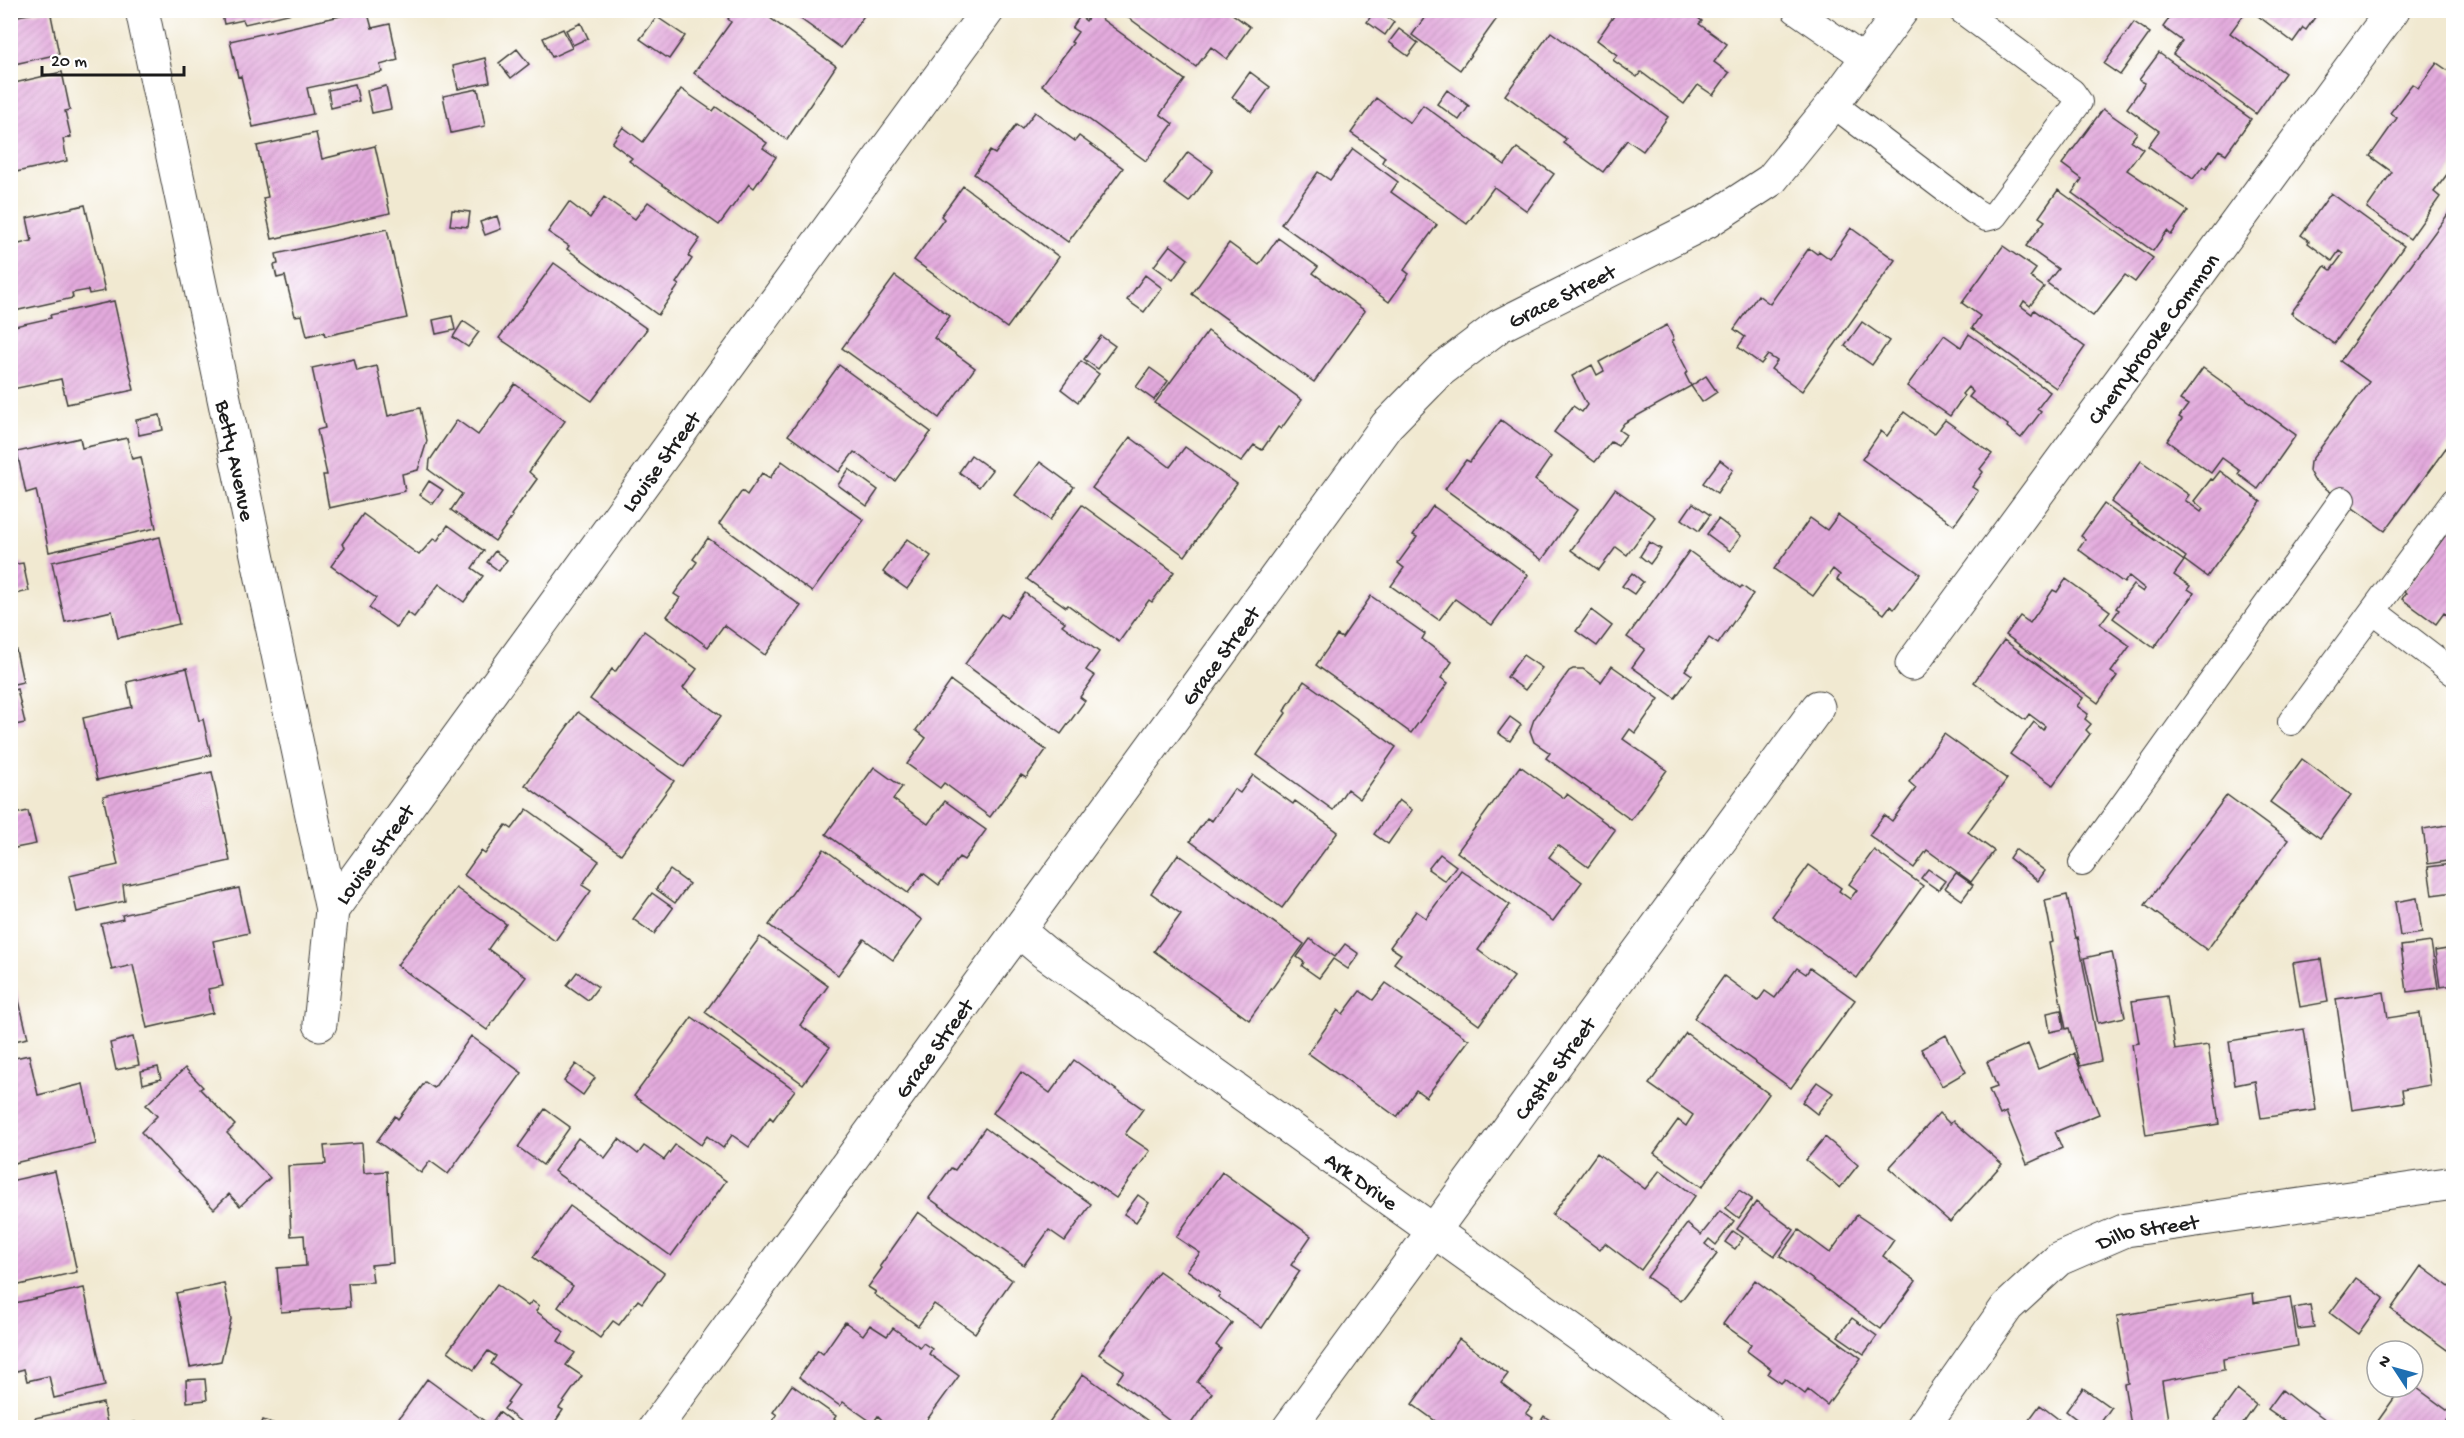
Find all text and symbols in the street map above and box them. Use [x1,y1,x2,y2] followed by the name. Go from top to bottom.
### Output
[42,39,184,77] scale bar
[51,52,87,73] text: 20 m
[2083,249,2227,431] street label: Cherrybrooke Common
[1505,260,1623,336] street label: Grace Street
[207,397,259,524] street label: Betty Avenue
[617,406,709,518] street label: Louise Street
[1178,601,1268,712] street label: Grace Street
[331,799,423,911] street label: Louise Street
[891,993,982,1105] street label: Grace Street
[1510,1012,1604,1127] street label: Castle Street
[1318,1148,1402,1218] street label: Ark Drive
[2091,1211,2202,1259] street label: Dillo Street
[2365,1339,2425,1399] north arrow
[2375,1352,2397,1372] text: N

